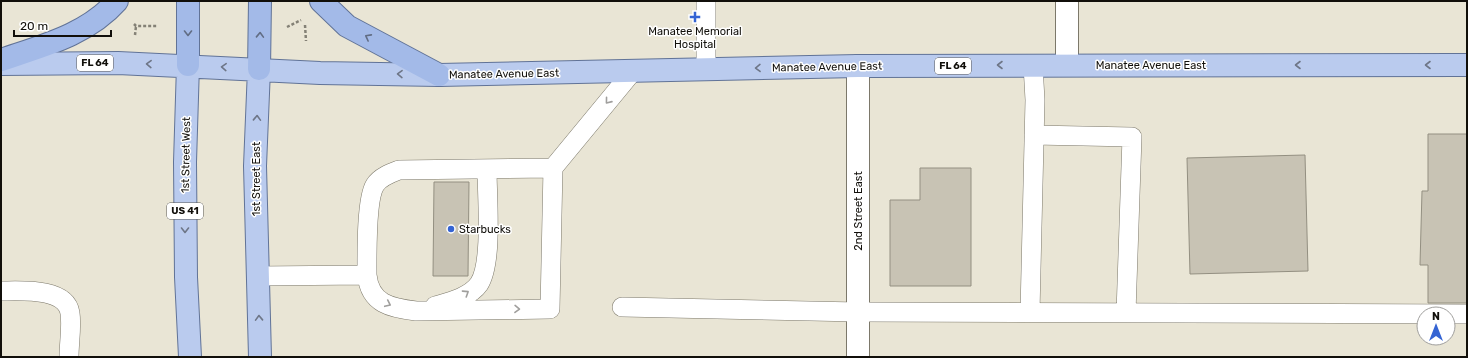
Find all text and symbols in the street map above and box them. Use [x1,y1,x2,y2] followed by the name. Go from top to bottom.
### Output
[689,11,701,23] marker: Manatee Memorial Hospital
[14,12,111,38] scale bar
[20,19,48,33] text: 20 m
[648,25,742,51] place label: Manatee Memorial Hospital
[184,30,192,36] one-way arrow
[256,32,264,38] one-way arrow
[365,34,372,42] one-way arrow
[77,55,113,71] road number: FL 64
[935,58,971,74] road number: FL 64
[1096,59,1207,72] street label: Manatee Avenue East
[146,60,152,68] one-way arrow
[772,60,883,74] street label: Manatee Avenue East
[997,61,1003,69] one-way arrow
[1295,61,1301,69] one-way arrow
[1425,61,1431,69] one-way arrow
[221,63,227,72] one-way arrow
[755,64,761,72] one-way arrow
[449,67,560,81] street label: Manatee Avenue East
[397,70,403,78] one-way arrow
[606,96,613,103] one-way arrow
[253,115,261,121] one-way arrow
[179,116,193,193] street label: 1st Street West
[250,141,263,216] street label: 1st Street East
[852,171,865,251] street label: 2nd Street East
[167,203,203,219] road number: US 41
[459,223,511,236] place label: Starbucks
[446,224,456,234] marker: Starbucks
[181,227,189,233] one-way arrow
[462,291,469,298] one-way arrow
[384,299,391,307] one-way arrow
[514,305,520,313] one-way arrow
[1416,306,1456,346] north arrow
[1432,310,1440,323] text: N
[254,315,263,321] one-way arrow

